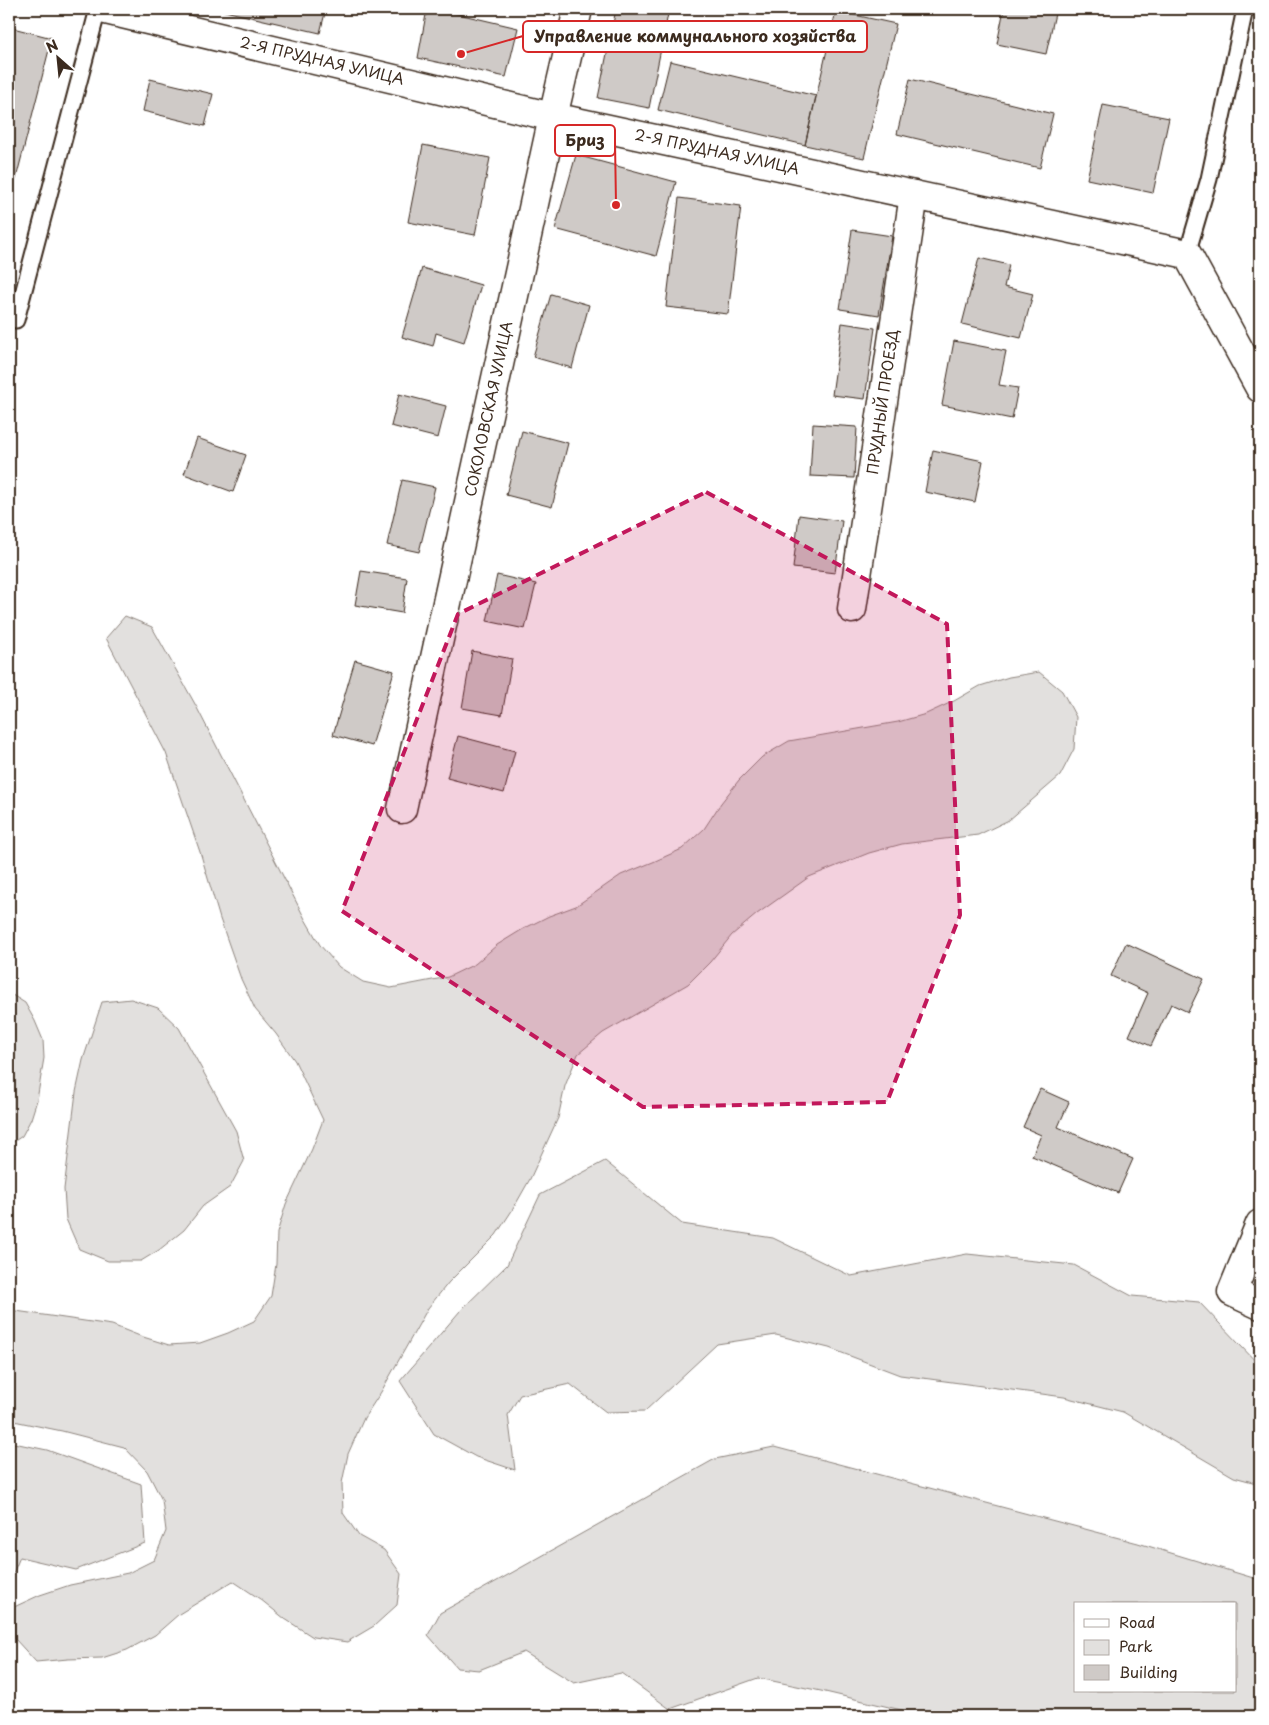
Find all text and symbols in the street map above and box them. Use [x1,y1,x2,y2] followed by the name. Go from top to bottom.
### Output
[523,21,867,52] callout: Управление коммунального хозяйства
[534,23,856,47] text: Управление коммунального хозяйства
[238,29,407,90] street label: 2-Я ПРУДНАЯ УЛИЦА
[32,32,82,82] north arrow
[42,34,62,58] text: N
[633,122,802,179] street label: 2-Я ПРУДНАЯ УЛИЦА
[555,125,615,156] callout: Бриз
[565,127,605,151] text: Бриз
[458,319,517,499] street label: СОКОЛОВСКАЯ УЛИЦА
[860,327,903,476] street label: ПРУДНЫЙ ПРОЕЗД
[1074,1602,1236,1692] legend
[1119,1610,1155,1633] text: Road
[1119,1634,1153,1657] text: Park
[1119,1660,1178,1683] text: Building

